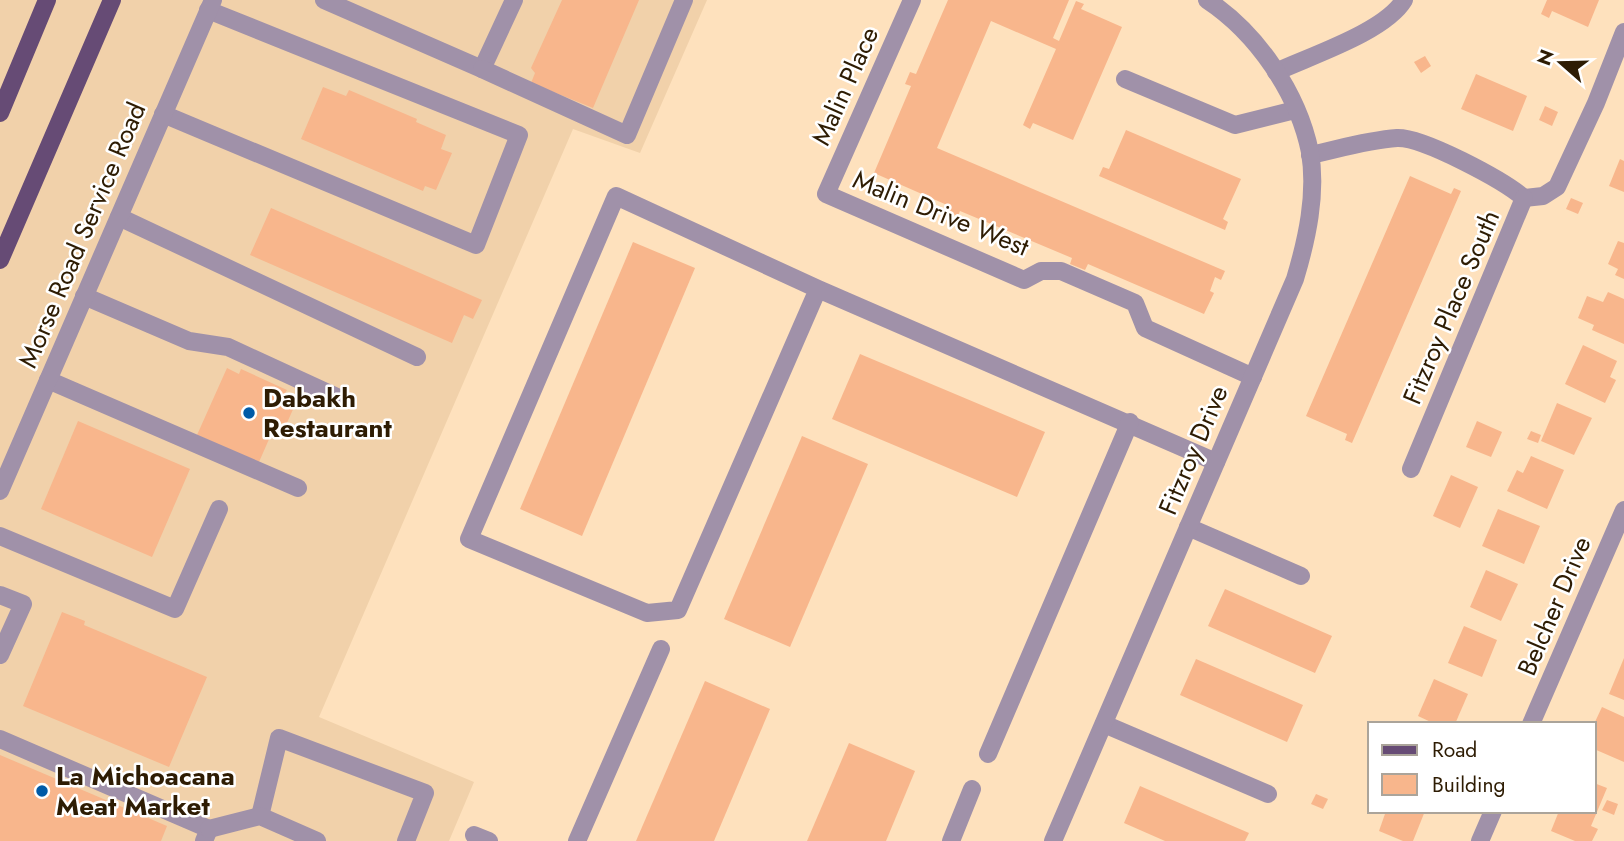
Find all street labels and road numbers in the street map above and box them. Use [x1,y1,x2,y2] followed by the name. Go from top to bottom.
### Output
[802,21,888,151] street label: Malin Place
[9,96,155,374] street label: Morse Road Service Road
[847,160,1036,266] street label: Malin Drive West
[1393,204,1509,410] street label: Fitzroy Place South
[1149,379,1237,521] street label: Fitzroy Drive
[1508,531,1600,681] street label: Belcher Drive

